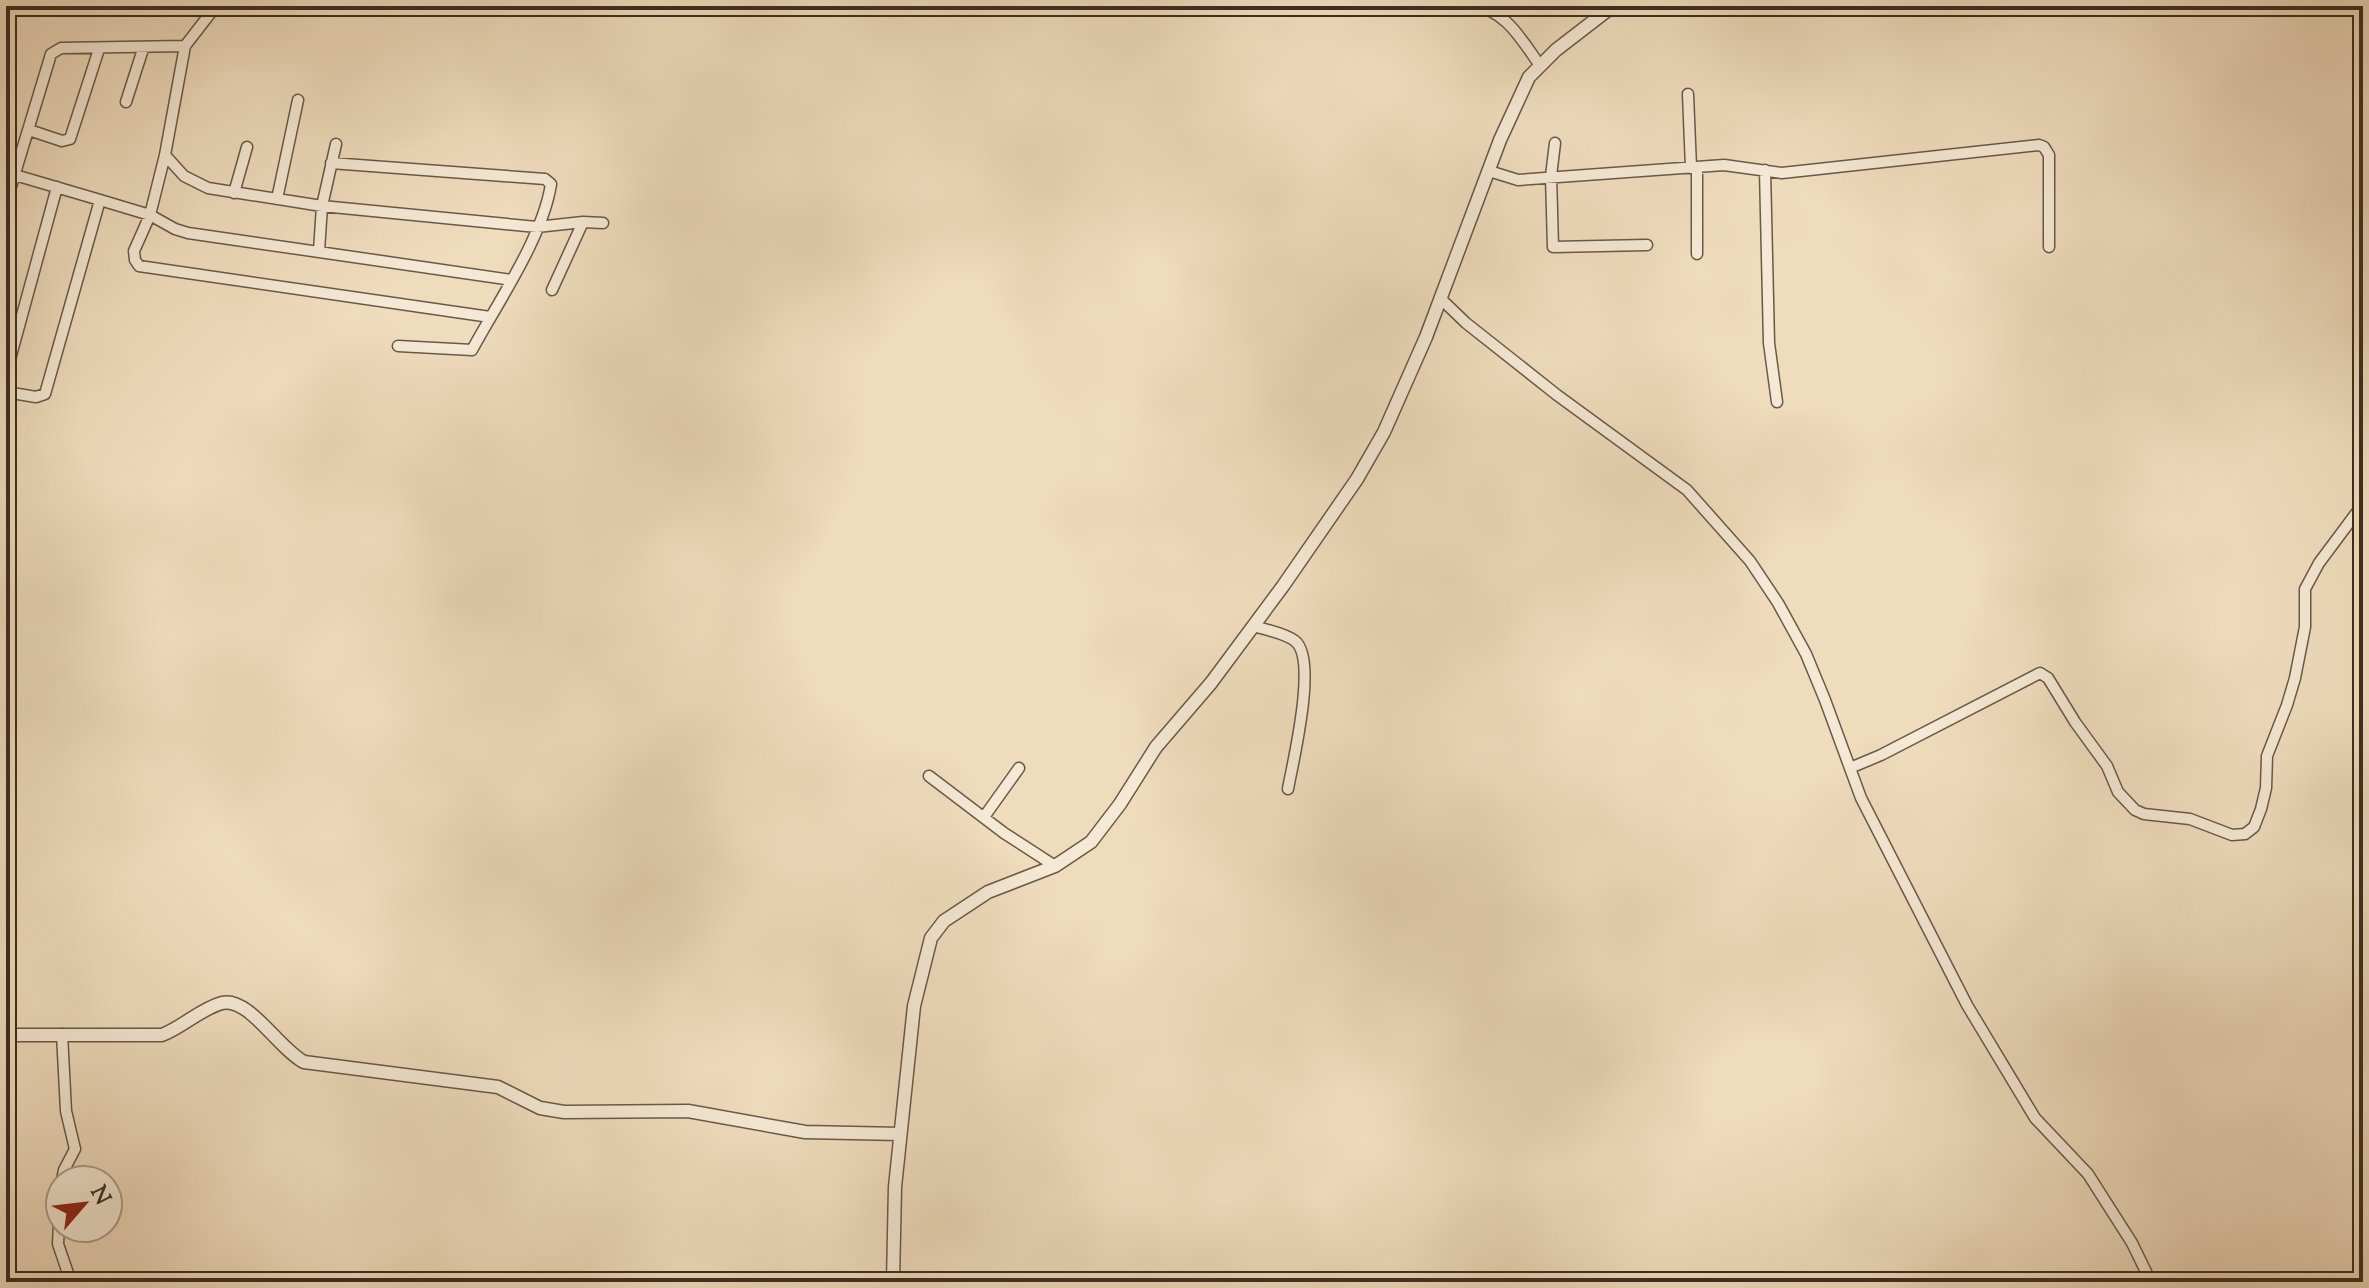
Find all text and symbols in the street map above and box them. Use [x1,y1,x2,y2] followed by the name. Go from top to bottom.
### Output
[44,1164,124,1244] north arrow
[81,1181,117,1212] text: N

